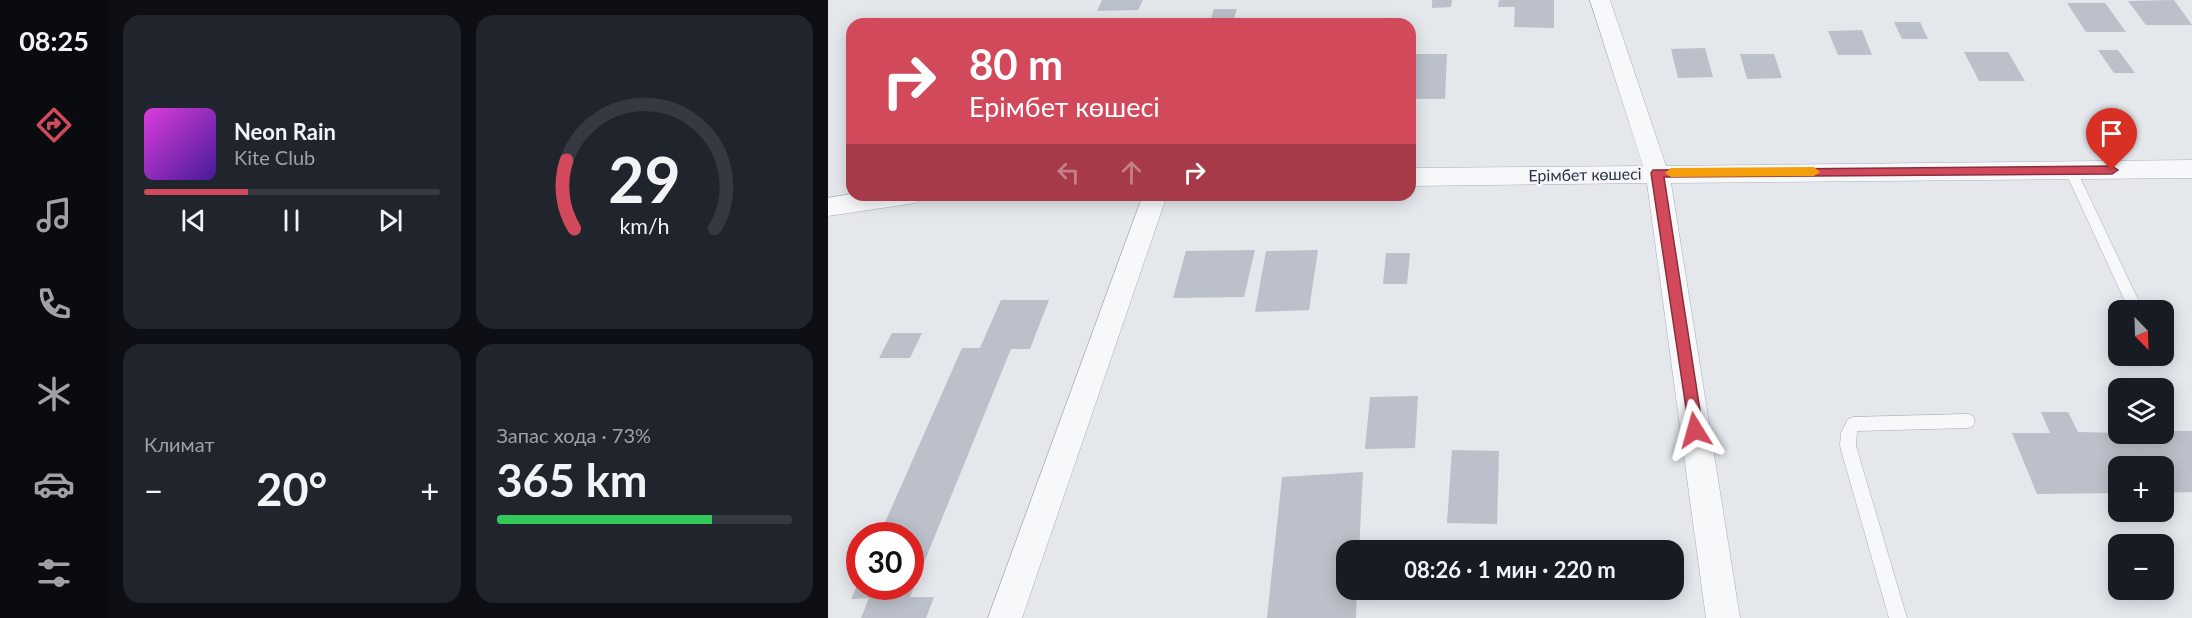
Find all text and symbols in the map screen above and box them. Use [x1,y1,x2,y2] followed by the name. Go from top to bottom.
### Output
[19,24,89,57] text: 08:25
[969,39,1063,89] text: 80 m
[870,42,948,120] icon: right
[969,90,1160,123] text: Ерімбет көшесі
[33,104,75,146] icon: directions
[2086,108,2137,170] pin
[2095,117,2128,150] icon: arrive
[234,118,336,145] text: Neon Rain
[608,141,680,216] text: 29
[234,145,315,169] text: Kite Club
[1052,156,1085,189] icon: left
[1115,156,1148,189] icon: ahead
[1178,156,1211,189] icon: right
[1528,164,1642,184] street label: Ерімбет көшесі
[33,194,75,236] icon: music
[177,204,210,237] icon: previous
[275,204,308,237] icon: pause
[374,204,407,237] icon: next
[619,214,669,240] text: km/h
[33,283,75,325] icon: phone
[2108,300,2174,366] north arrow
[2108,300,2174,600] map controls
[33,373,75,415] icon: climate
[2108,378,2174,444] button: layers
[1663,398,1727,462] position arrow
[497,423,651,447] text: Запас хода · 73%
[144,432,215,456] text: Климат
[497,453,647,507] text: 365 km
[2108,456,2174,522] button: +
[256,462,327,516] text: 20°
[33,463,75,505] icon: car
[144,470,163,510] text: −
[420,470,440,510] text: +
[846,522,924,600] speed limit sign: 30
[2108,534,2174,600] button: −
[33,552,75,594] icon: filters
[1404,556,1616,583] text: 08:26 · 1 мин · 220 m

